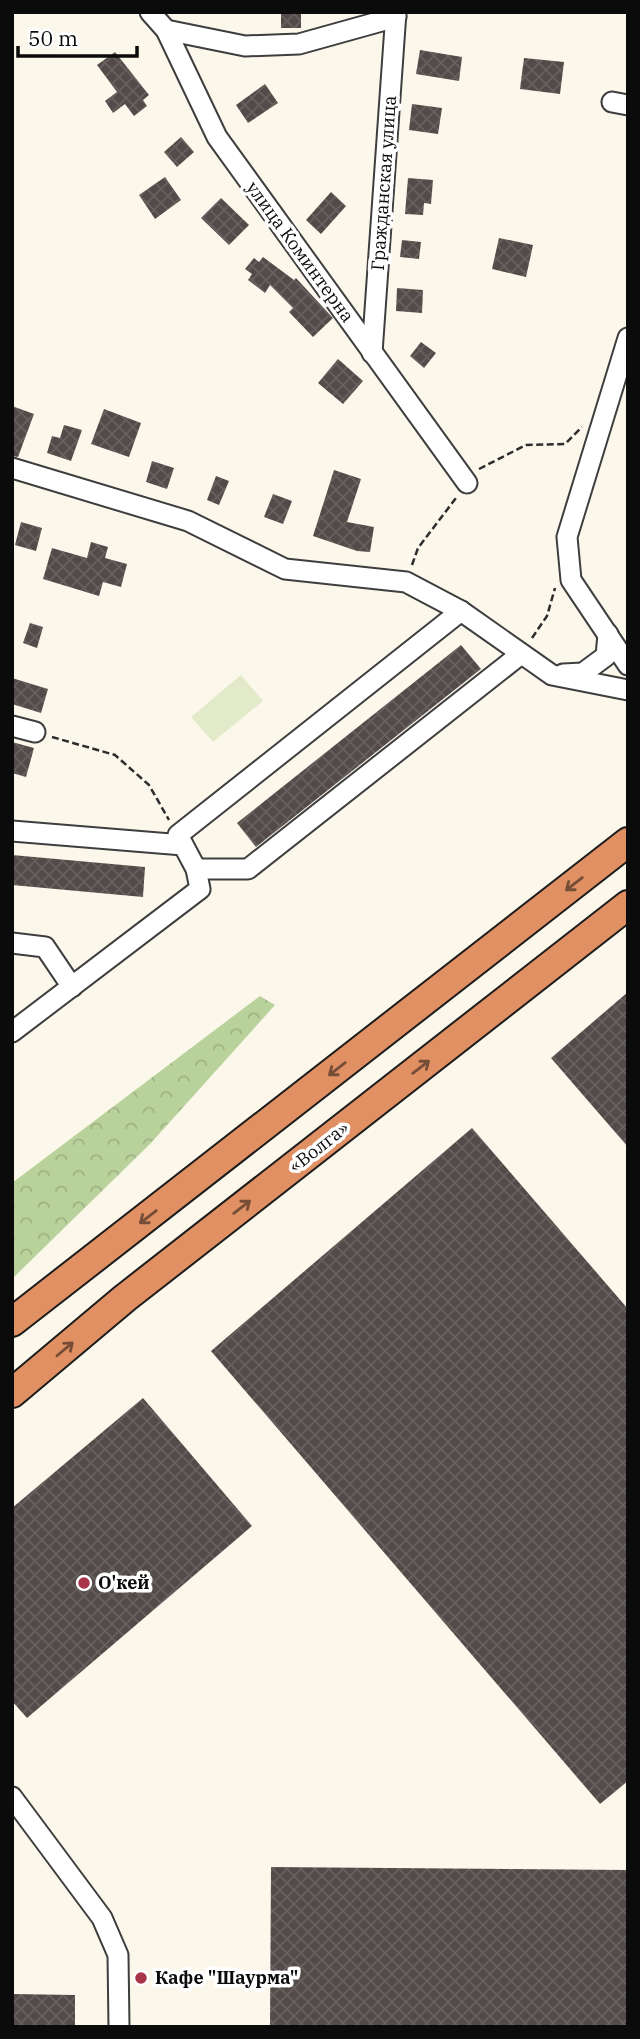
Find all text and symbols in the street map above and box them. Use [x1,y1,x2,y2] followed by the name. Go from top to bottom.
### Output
[18,14,136,58] scale bar
[28,24,78,52] text: 50 m
[366,94,401,271] street label: Гражданская улица
[242,177,359,327] street label: улица Коминтерна
[565,877,584,892] one-way arrow
[412,1059,430,1074] one-way arrow
[328,1062,346,1077] one-way arrow
[284,1116,353,1177] street label: «Волга»
[233,1199,251,1214] one-way arrow
[139,1209,157,1224] one-way arrow
[55,1341,73,1357] one-way arrow
[98,1571,150,1594] place label: О'кей
[76,1575,92,1591] marker: О'кей
[155,1966,298,1989] place label: Кафе "Шаурма"
[133,1970,149,1986] marker: Кафе "Шаурма"

